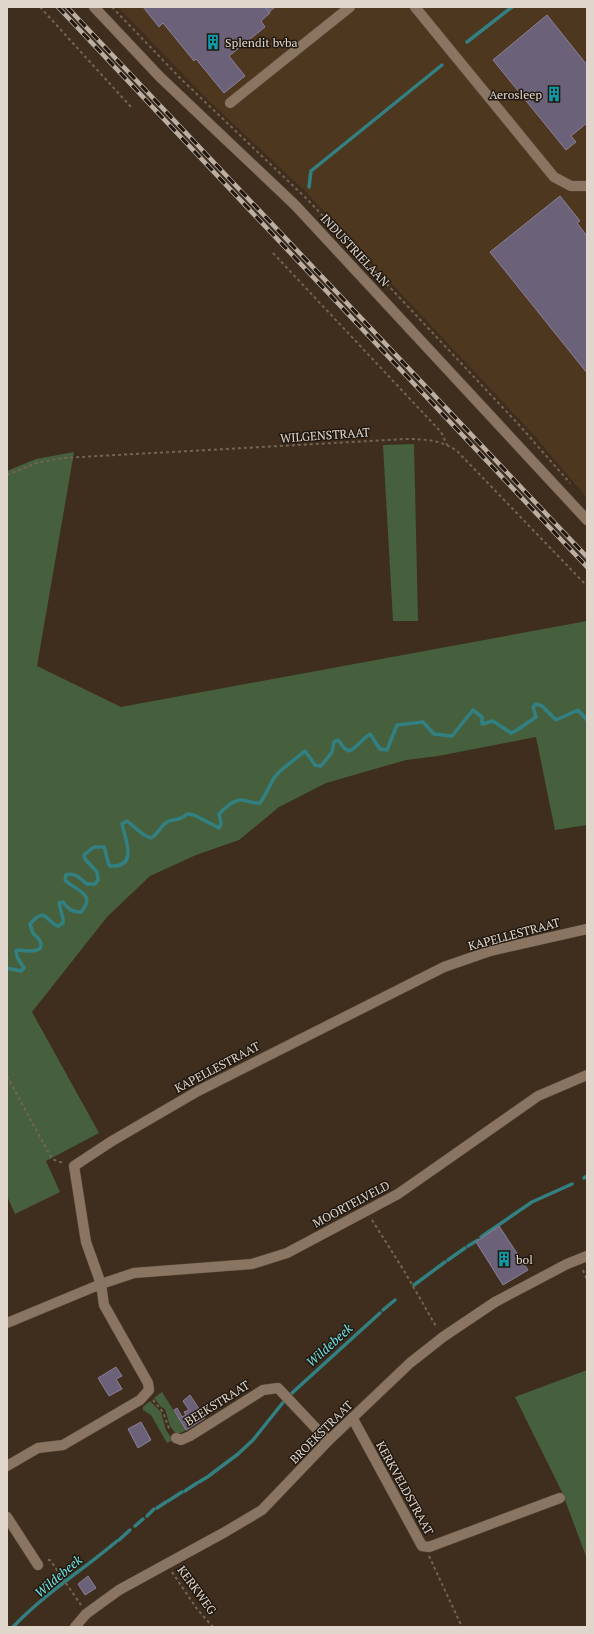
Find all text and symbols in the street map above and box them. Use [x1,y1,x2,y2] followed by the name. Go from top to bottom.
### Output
[204,33,222,51] building icon: Splendit bvba
[225,35,298,50] place label: Splendit bvba
[545,85,563,103] building icon: Aerosleep
[489,87,542,102] place label: Aerosleep
[317,210,393,290] street label: INDUSTRIELAAN
[280,424,371,446] street label: WILGENSTRAAT
[467,914,562,953] street label: KAPELLESTRAAT
[172,1038,263,1096] street label: KAPELLESTRAAT
[310,1177,392,1231] street label: MOORTELVELD
[495,1250,513,1268] building icon: bol
[516,1252,533,1267] place label: bol
[302,1319,357,1371] water label: Wildebeek
[182,1377,253,1429] street label: BEEKSTRAAT
[286,1397,356,1467] street label: BROEKSTRAAT
[373,1439,437,1538] street label: KERKVELDSTRAAT
[30,1550,86,1601] water label: Wildebeek
[174,1563,220,1618] street label: KERKWEG

